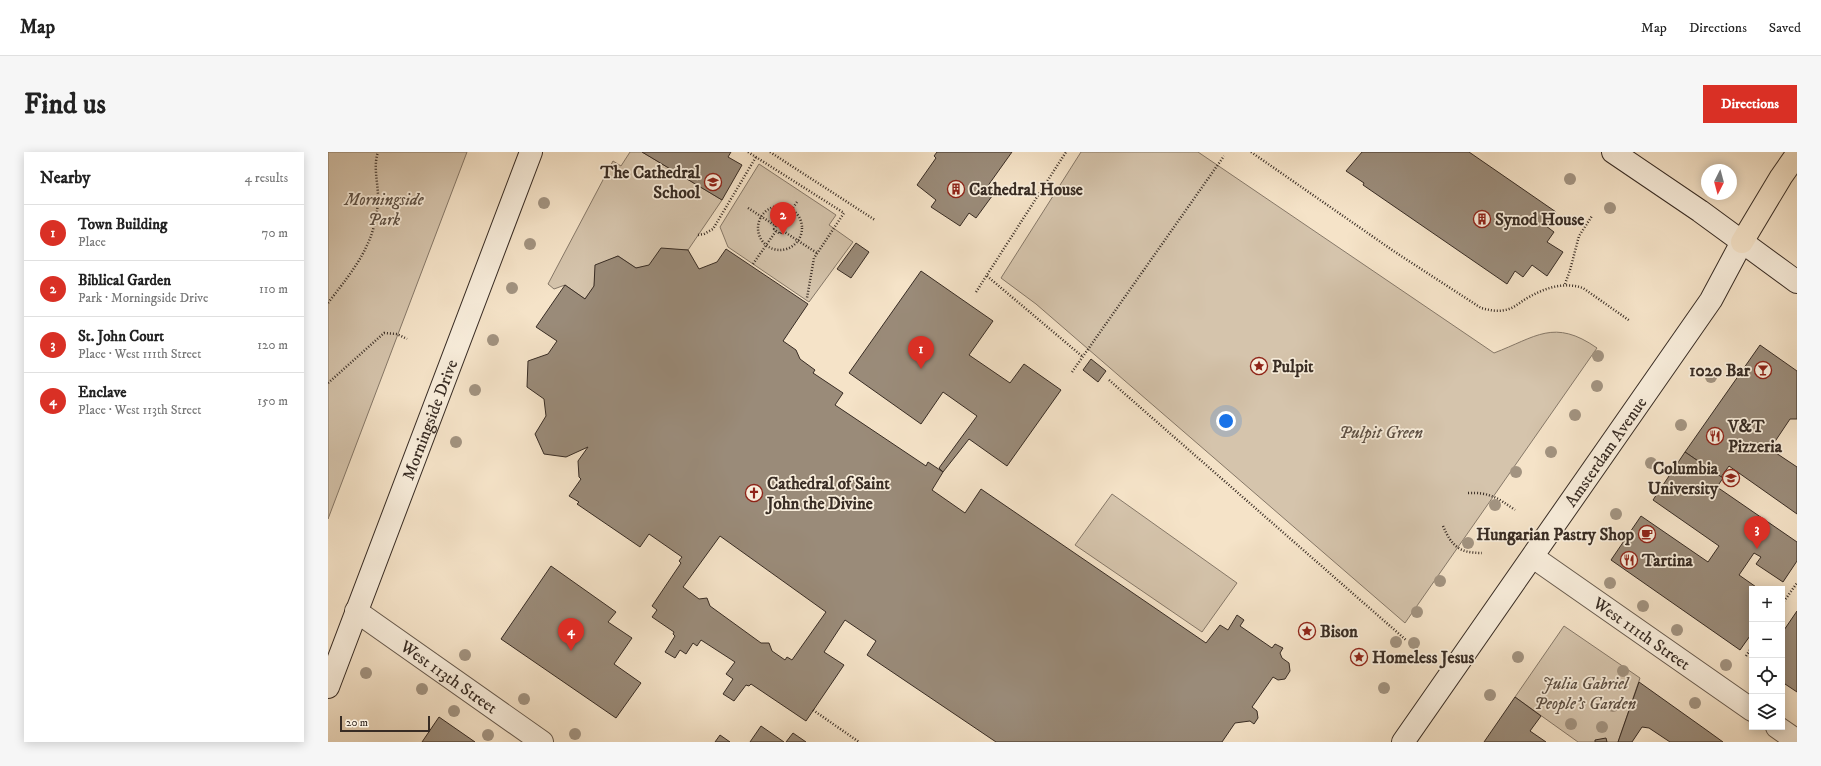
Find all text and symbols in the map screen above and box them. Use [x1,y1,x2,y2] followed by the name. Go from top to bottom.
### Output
[20,16,55,39] text: Map
[1641,19,1667,37] text: Map
[1689,19,1747,37] text: Directions
[1769,19,1801,37] text: Saved
[1703,85,1797,123] button: Directions
[24,87,106,122] text: Find us
[600,162,701,204] place label: The Cathedral School
[1701,164,1737,200] north arrow
[40,167,90,189] text: Nearby
[245,170,288,186] text: 4 results
[703,172,723,192] school or university icon: The Cathedral School
[946,179,966,199] building icon: Cathedral House
[969,179,1083,201] place label: Cathedral House
[343,189,425,231] park label: Morningside Park
[770,202,796,235] pin: 2
[1472,209,1492,229] building icon: Synod House
[1495,209,1584,231] place label: Synod House
[78,215,167,234] text: Town Building
[51,225,55,241] text: 1
[262,225,288,241] text: 70 m
[78,234,106,250] text: Place
[78,271,171,290] text: Biblical Garden
[50,281,56,297] text: 2
[259,281,288,297] text: 110 m
[78,290,208,306] text: Park · Morningside Drive
[78,327,164,346] text: St. John Court
[908,336,934,369] pin: 1
[51,337,55,353] text: 3
[257,337,288,353] text: 120 m
[78,346,201,362] text: Place · West 111th Street
[398,356,463,483] street label: Morningside Drive
[1249,356,1269,376] place icon: Pulpit
[1272,356,1314,378] place label: Pulpit
[1689,360,1751,382] place label: 1020 Bar
[1753,360,1773,380] bar icon: 1020 Bar
[78,383,126,402] text: Enclave
[49,393,57,409] text: 4
[257,393,288,409] text: 150 m
[1560,393,1652,511] street label: Amsterdam Avenue
[78,402,201,418] text: Place · West 113th Street
[1216,411,1236,431] your location
[1727,416,1783,458] place label: V&T Pizzeria
[1339,422,1423,444] park label: Pulpit Green
[1705,426,1725,446] restaurant icon: V&T Pizzeria
[1648,458,1719,500] place label: Columbia University
[1721,468,1741,488] school or university icon: Columbia University
[765,473,890,515] place label: Cathedral of Saint John the Divine
[744,483,764,503] church icon: Cathedral of Saint John the Divine
[1744,516,1770,549] pin: 3
[1476,524,1634,546] place label: Hungarian Pastry Shop
[1637,524,1657,544] cafe icon: Hungarian Pastry Shop
[1619,550,1639,570] restaurant icon: Tartina
[1641,550,1694,572] place label: Tartina
[1749,586,1785,730] map controls
[1749,586,1785,622] button: +
[1588,592,1695,676] street label: West 111th Street
[558,618,584,651] pin: 4
[1297,621,1317,641] place icon: Bison
[1320,621,1358,643] place label: Bison
[1749,622,1785,658] button: −
[395,635,502,720] street label: West 113th Street
[1349,647,1369,667] place icon: Homeless Jesus
[1372,647,1475,669] place label: Homeless Jesus
[1749,658,1785,694] button: locate
[1534,673,1636,715] park label: Julia Gabriel People's Garden
[1749,694,1785,730] button: layers
[340,714,430,733] scale bar
[346,716,368,730] text: 20 m

